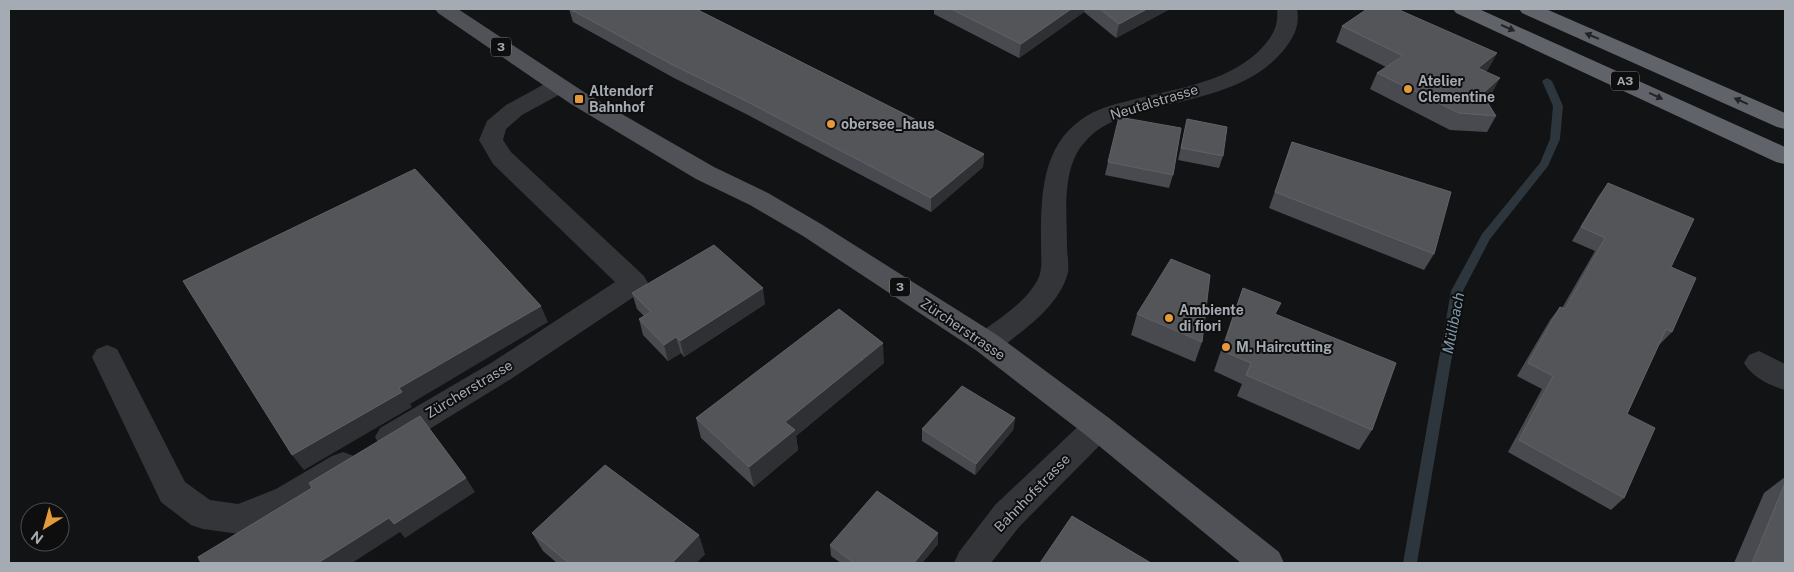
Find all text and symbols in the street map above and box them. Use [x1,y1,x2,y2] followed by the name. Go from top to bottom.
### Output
[1501,25,1515,33] one-way arrow
[1585,31,1599,39] one-way arrow
[491,38,511,56] road number: 3
[1611,72,1639,90] road number: A3
[1418,73,1495,105] place label: Atelier Clementine
[1108,81,1200,123] street label: Neutalstrasse
[589,83,654,115] place label: Altendorf Bahnhof
[1402,83,1414,95] marker: Atelier Clementine
[1649,92,1663,100] one-way arrow
[573,93,585,105] marker: Altendorf Bahnhof
[1734,97,1748,105] one-way arrow
[841,116,935,132] place label: obersee_haus
[825,118,837,130] marker: obersee_haus
[890,278,910,296] road number: 3
[1439,291,1467,355] water label: Mülibach
[918,295,1008,363] street label: Zürcherstrasse
[1179,302,1244,334] place label: Ambiente di fiori
[1163,312,1175,324] marker: Ambiente di fiori
[1236,339,1332,355] place label: M. Haircutting
[1220,341,1232,353] marker: M. Haircutting
[423,357,515,421] street label: Zürcherstrasse
[991,451,1073,535] street label: Bahnhofstrasse
[20,502,70,552] north arrow
[28,528,46,547] text: N

